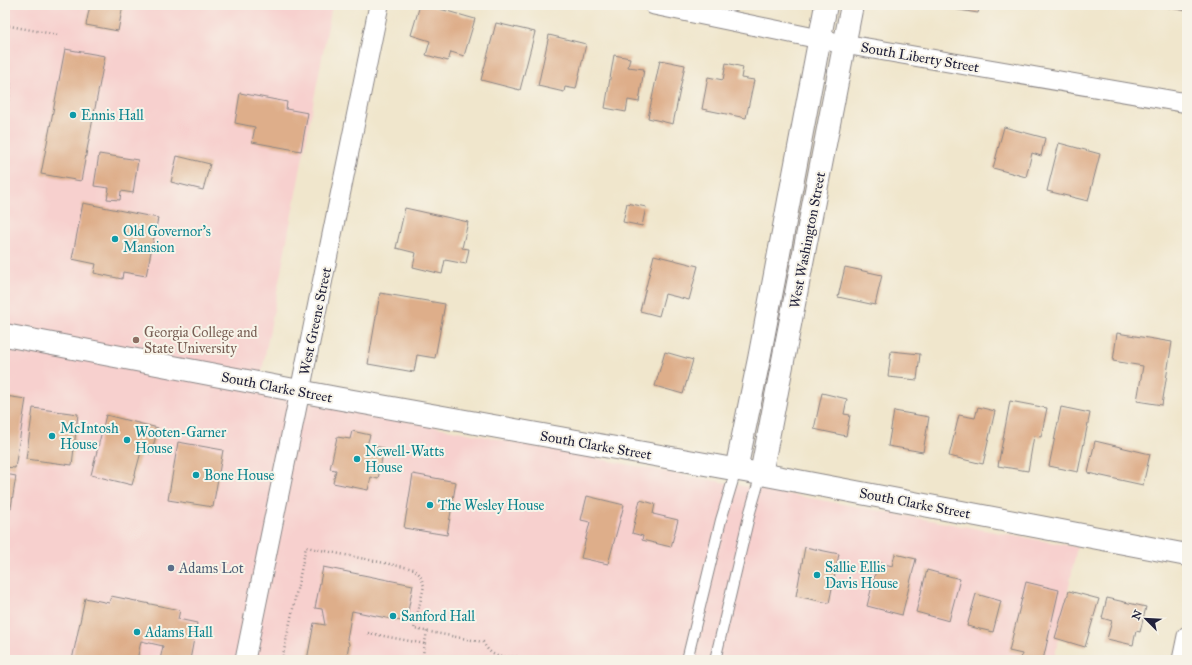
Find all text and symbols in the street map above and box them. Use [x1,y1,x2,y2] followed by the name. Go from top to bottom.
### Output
[859,39,980,76] street label: South Liberty Street
[81,107,144,124] place label: Ennis Hall
[68,110,78,120] marker: Ennis Hall
[786,170,829,310] street label: West Washington Street
[123,223,211,256] place label: Old Governor's Mansion
[110,234,120,244] marker: Old Governor's Mansion
[296,266,335,377] street label: West Greene Street
[144,324,258,357] place label: Georgia College and State University
[131,335,141,345] marker: Georgia College and State University
[220,368,334,407] street label: South Clarke Street
[60,420,119,453] place label: McIntosh House
[135,424,227,457] place label: Wooten-Garner House
[539,427,653,464] street label: South Clarke Street
[47,431,57,441] marker: McIntosh House
[122,435,132,445] marker: Wooten-Garner House
[365,443,444,476] place label: Newell-Watts House
[352,454,362,464] marker: Newell-Watts House
[204,467,275,484] place label: Bone House
[191,470,201,480] marker: Bone House
[858,484,972,523] street label: South Clarke Street
[438,497,545,514] place label: The Wesley House
[425,500,435,510] marker: The Wesley House
[825,559,898,592] place label: Sallie Ellis Davis House
[178,560,244,577] place label: Adams Lot
[166,563,176,573] marker: Adams Lot
[812,570,822,580] marker: Sallie Ellis Davis House
[1126,599,1166,639] north arrow
[401,608,475,625] place label: Sanford Hall
[1129,608,1145,622] text: N
[388,611,398,621] marker: Sanford Hall
[144,624,213,641] place label: Adams Hall
[132,627,142,637] marker: Adams Hall

